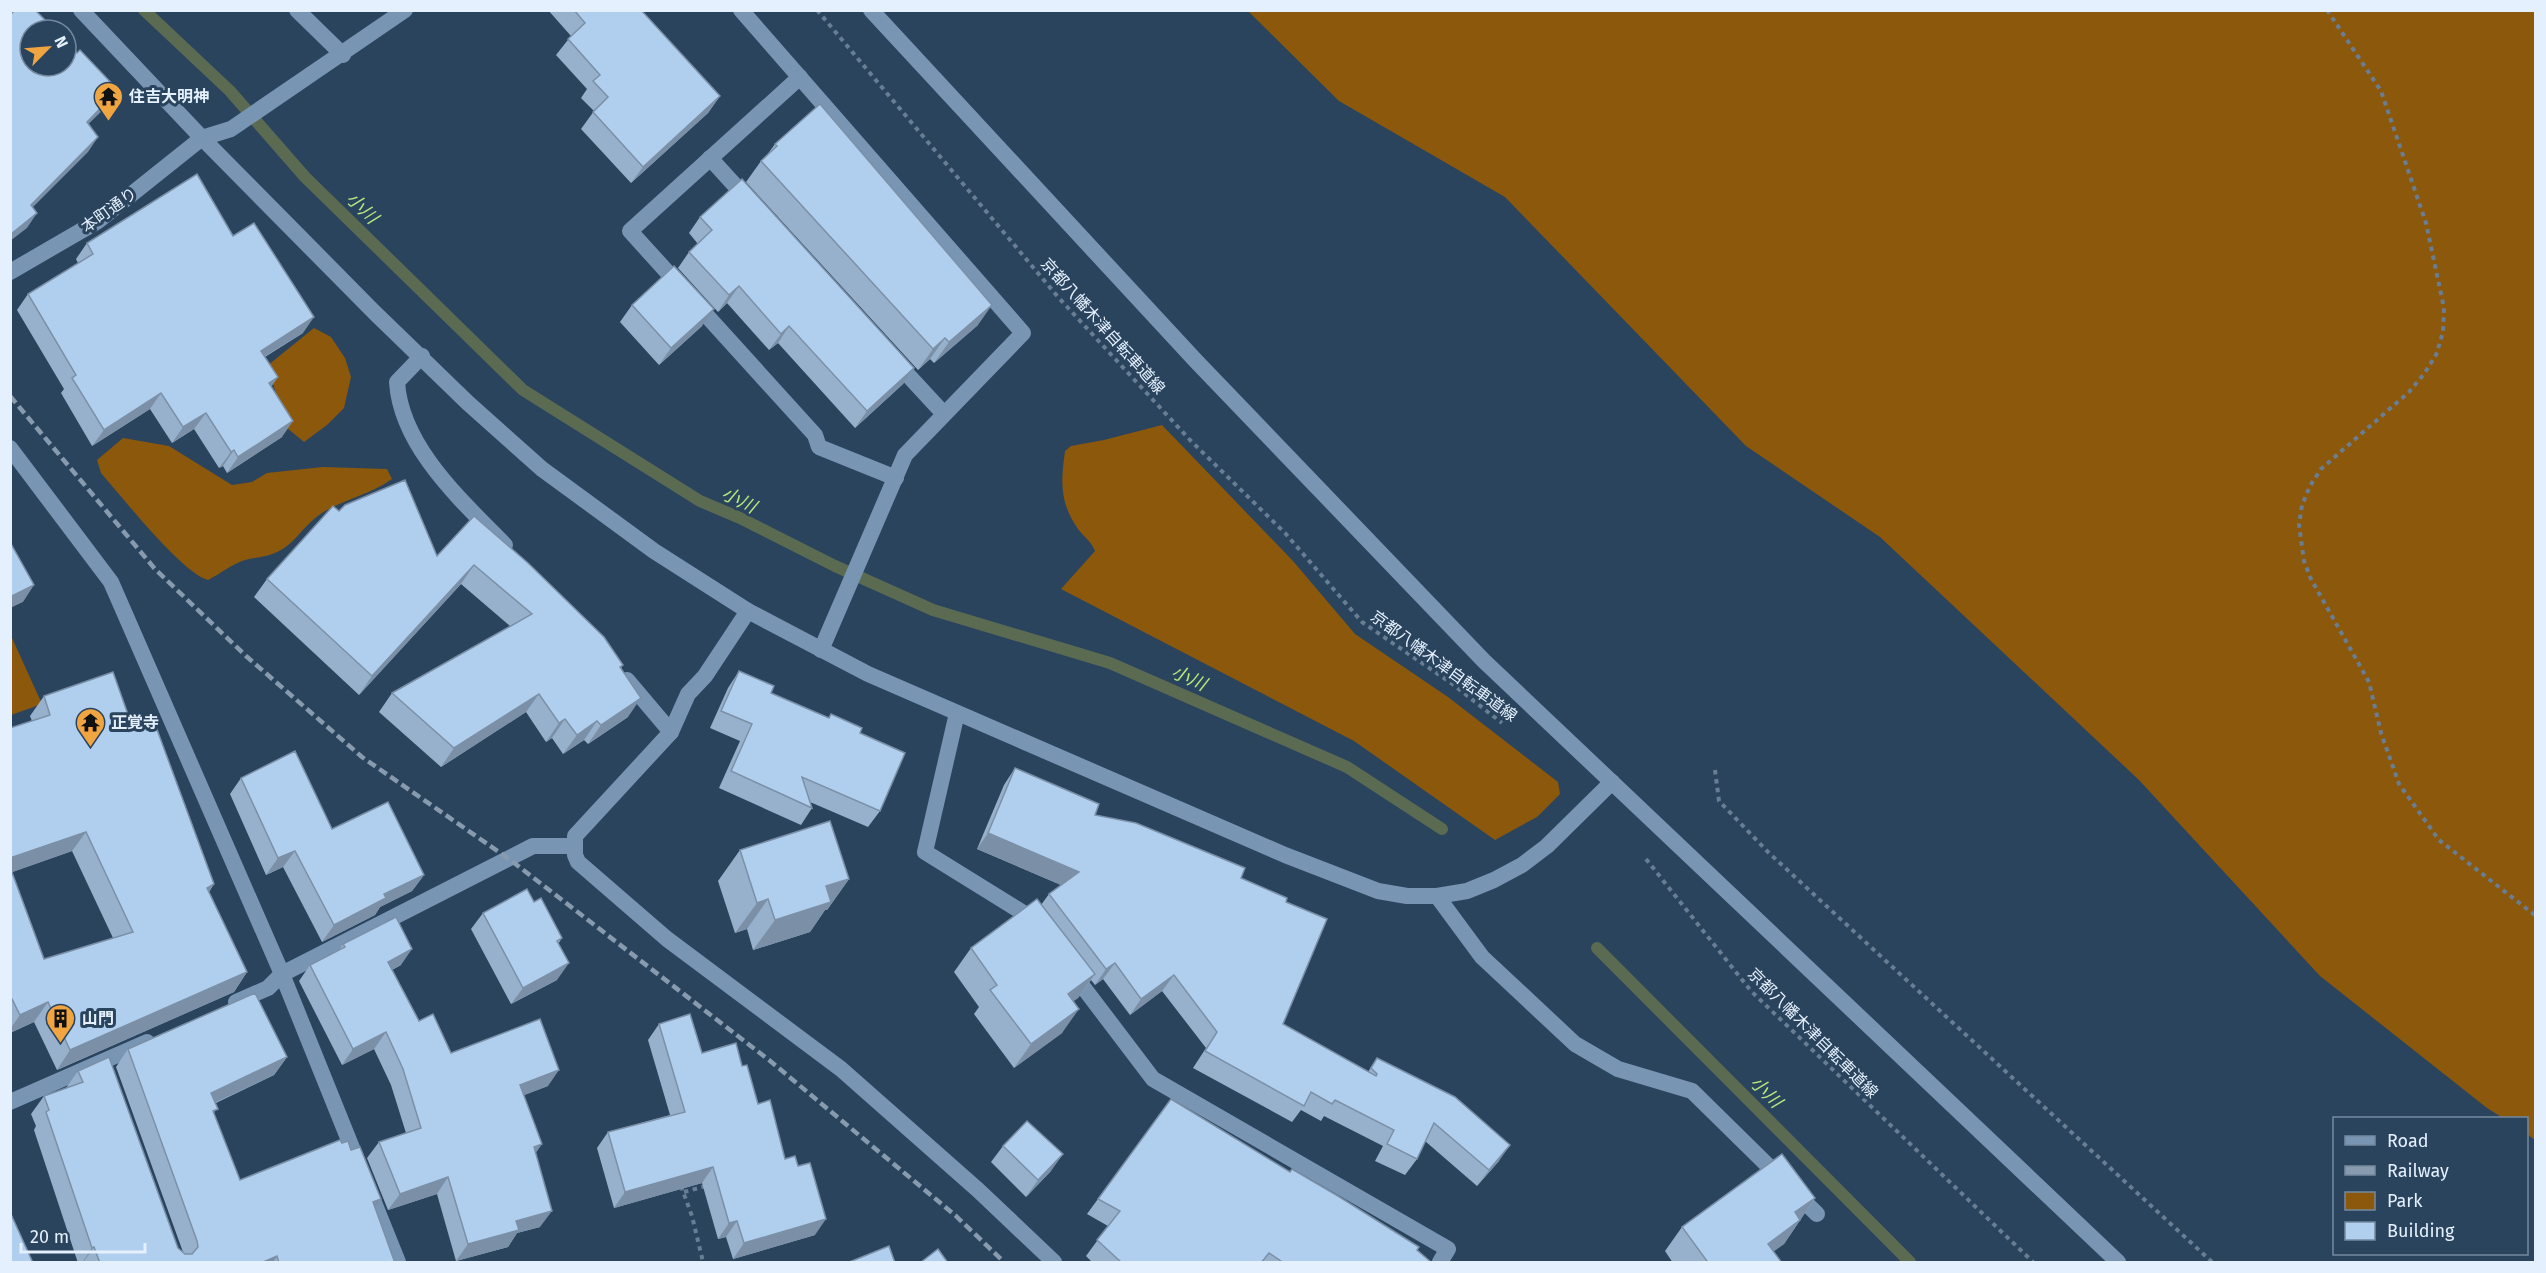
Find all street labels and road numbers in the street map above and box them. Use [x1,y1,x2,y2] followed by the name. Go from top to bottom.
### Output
[78,184,140,236] street label: 本町通り
[1037,254,1169,398] street label: 京都八幡木津自転車道線
[1367,607,1521,725] street label: 京都八幡木津自転車道線
[1744,964,1882,1102] street label: 京都八幡木津自転車道線

